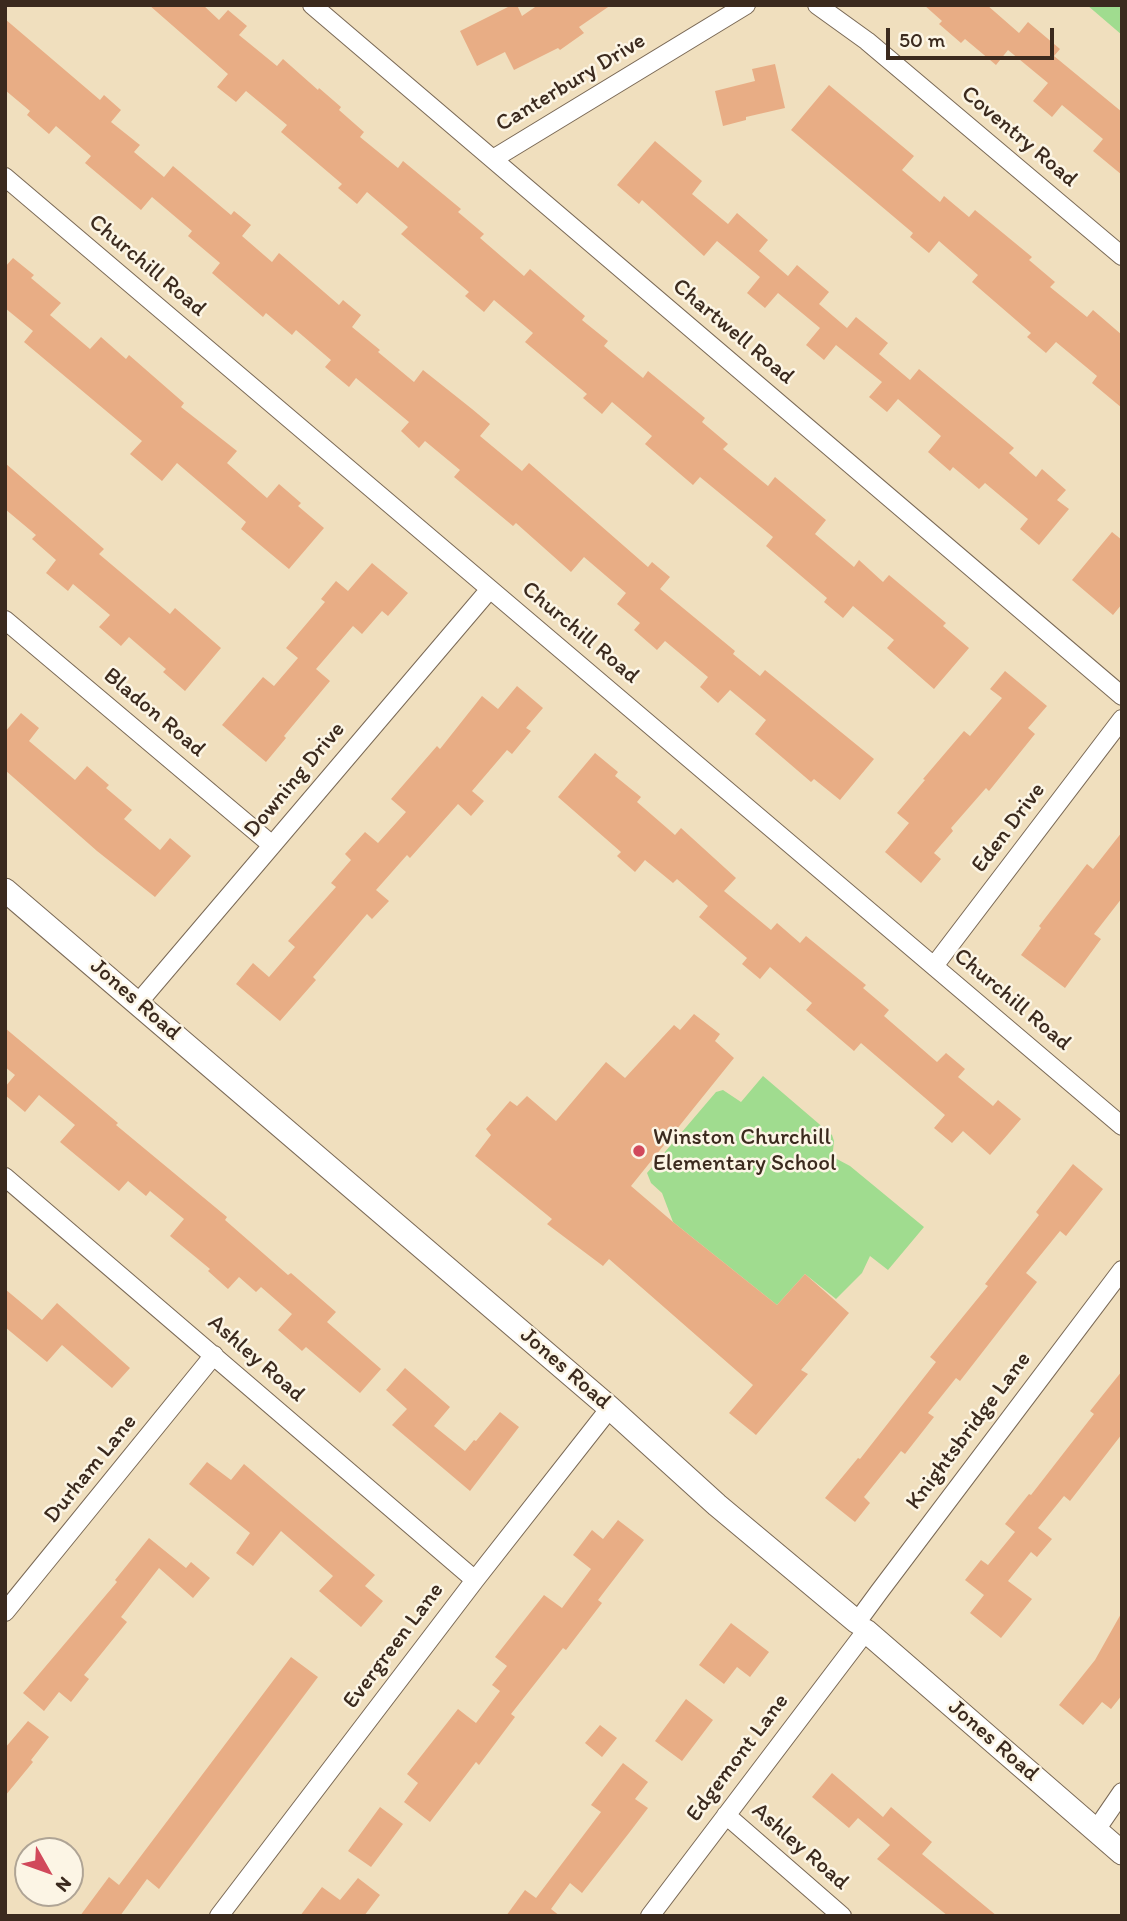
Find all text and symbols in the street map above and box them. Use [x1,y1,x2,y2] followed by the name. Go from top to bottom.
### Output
[889,14,1057,58] scale bar
[491,27,651,139] street label: Canterbury Drive
[899,27,945,52] text: 50 m
[955,80,1083,194] street label: Coventry Road
[82,209,212,323] street label: Churchill Road
[666,273,800,391] street label: Chartwell Road
[515,576,645,690] street label: Churchill Road
[97,662,211,764] street label: Bladon Road
[239,716,351,844] street label: Downing Drive
[966,778,1052,878] street label: Eden Drive
[947,943,1077,1057] street label: Churchill Road
[84,953,186,1047] street label: Jones Road
[653,1124,836,1178] place label: Winston Churchill Elementary School
[631,1143,647,1159] marker: Winston Churchill Elementary School
[202,1309,310,1409] street label: Ashley Road
[514,1322,616,1416] street label: Jones Road
[901,1346,1037,1516] street label: Knightsbridge Lane
[39,1409,143,1529] street label: Durham Lane
[338,1578,450,1714] street label: Evergreen Lane
[681,1688,795,1828] street label: Edgemont Lane
[942,1694,1044,1788] street label: Jones Road
[746,1797,854,1897] street label: Ashley Road
[14,1837,84,1907] north arrow
[51,1872,77,1897] text: N

